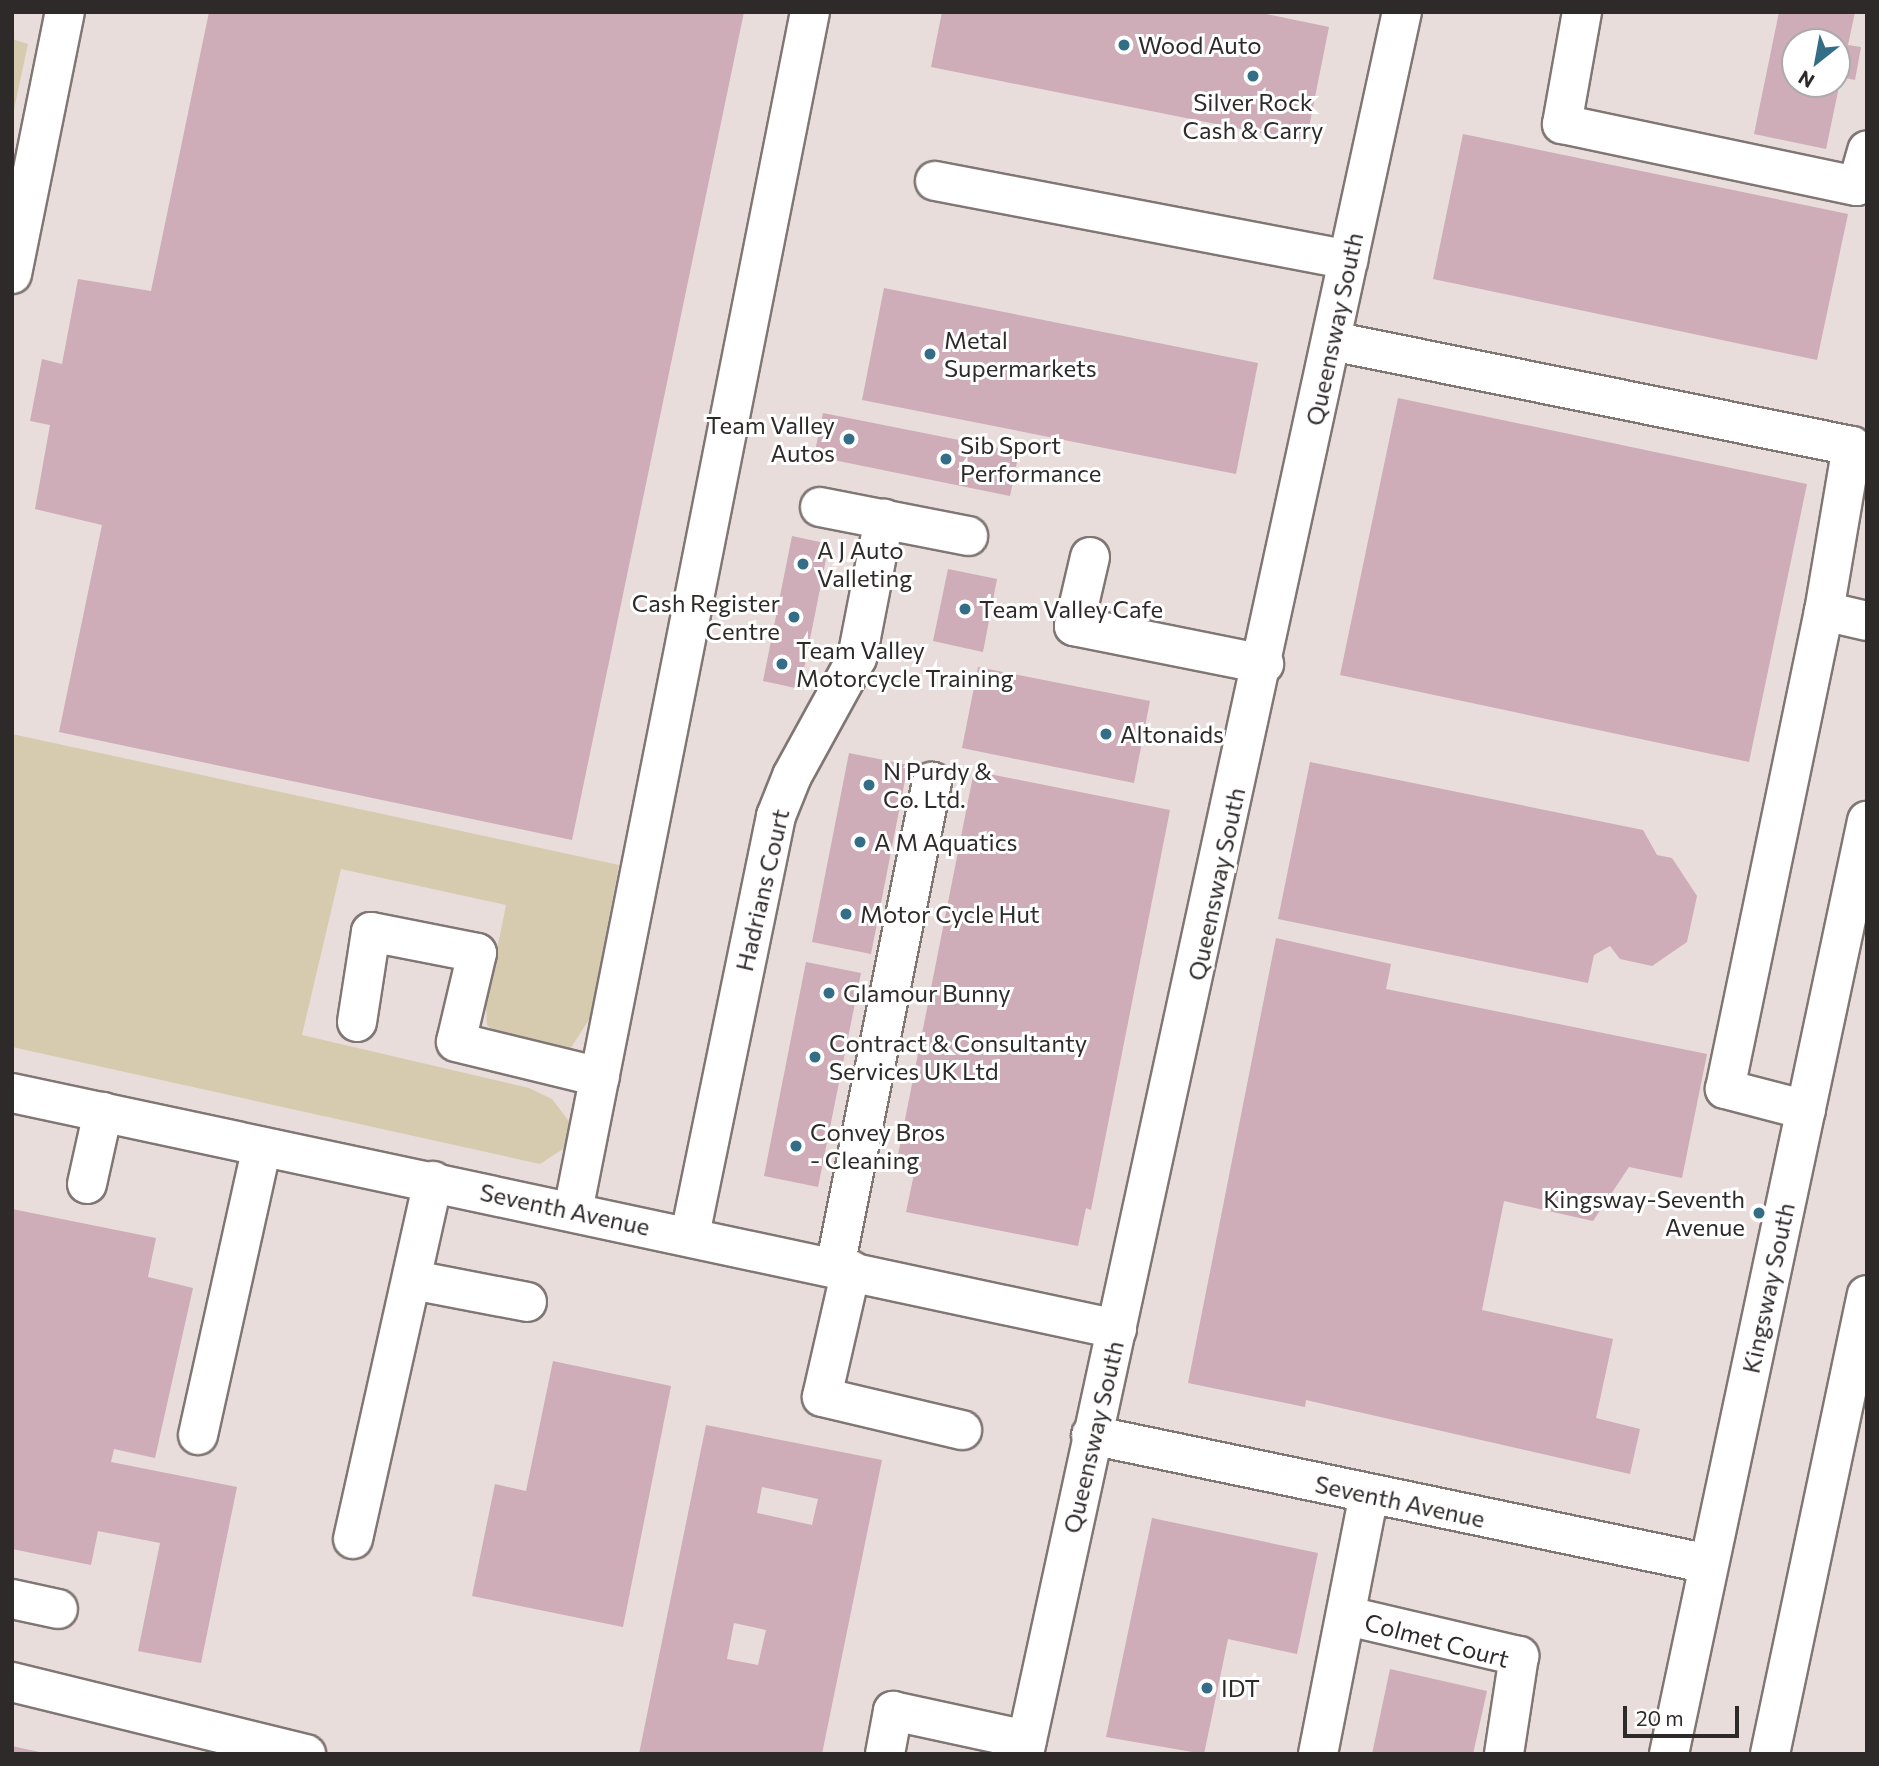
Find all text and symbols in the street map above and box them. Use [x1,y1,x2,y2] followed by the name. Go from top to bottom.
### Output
[1781,28,1851,98] north arrow
[1138,31,1262,59] place label: Wood Auto
[1116,37,1132,53] marker: Wood Auto
[1794,66,1818,93] text: N
[1245,68,1261,84] marker: Silver Rock Cash & Carry
[1182,88,1324,144] place label: Silver Rock Cash & Carry
[1299,230,1369,428] street label: Queensway South
[944,326,1097,382] place label: Metal Supermarkets
[922,346,938,362] marker: Metal Supermarkets
[706,411,835,467] place label: Team Valley Autos
[841,431,857,447] marker: Team Valley Autos
[960,431,1101,487] place label: Sib Sport Performance
[938,451,954,467] marker: Sib Sport Performance
[817,536,912,592] place label: A J Auto Valleting
[795,556,811,572] marker: A J Auto Valleting
[632,589,780,645] place label: Cash Register Centre
[979,595,1163,623] place label: Team Valley Cafe
[957,601,973,617] marker: Team Valley Cafe
[786,609,802,625] marker: Cash Register Centre
[796,636,1013,692] place label: Team Valley Motorcycle Training
[774,656,790,672] marker: Team Valley Motorcycle Training
[1120,720,1224,748] place label: Altonaids
[1098,726,1114,742] marker: Altonaids
[883,757,992,813] place label: N Purdy & Co. Ltd.
[861,777,877,793] marker: N Purdy & Co. Ltd.
[1181,785,1251,983] street label: Queensway South
[729,806,795,974] street label: Hadrians Court
[874,828,1018,856] place label: A M Aquatics
[852,834,868,850] marker: A M Aquatics
[860,900,1040,928] place label: Motor Cycle Hut
[838,906,854,922] marker: Motor Cycle Hut
[843,979,1011,1007] place label: Glamour Bunny
[821,985,837,1001] marker: Glamour Bunny
[829,1029,1087,1085] place label: Contract & Consultanty Services UK Ltd
[807,1049,823,1065] marker: Contract & Consultanty Services UK Ltd
[810,1118,945,1174] place label: Convey Bros - Cleaning
[788,1138,804,1154] marker: Convey Bros - Cleaning
[477,1177,653,1241] street label: Seventh Avenue
[1543,1185,1745,1241] place label: Kingsway-Seventh Avenue
[1736,1200,1800,1376] street label: Kingsway South
[1751,1205,1767,1221] marker: Kingsway-Seventh Avenue
[1057,1338,1129,1536] street label: Queensway South
[1312,1469,1488,1533] street label: Seventh Avenue
[1362,1607,1512,1673] street label: Colmet Court
[1221,1674,1260,1702] place label: IDT
[1199,1680,1215,1696] marker: IDT
[1627,1692,1742,1736] scale bar
[1636,1705,1684,1730] text: 20 m

